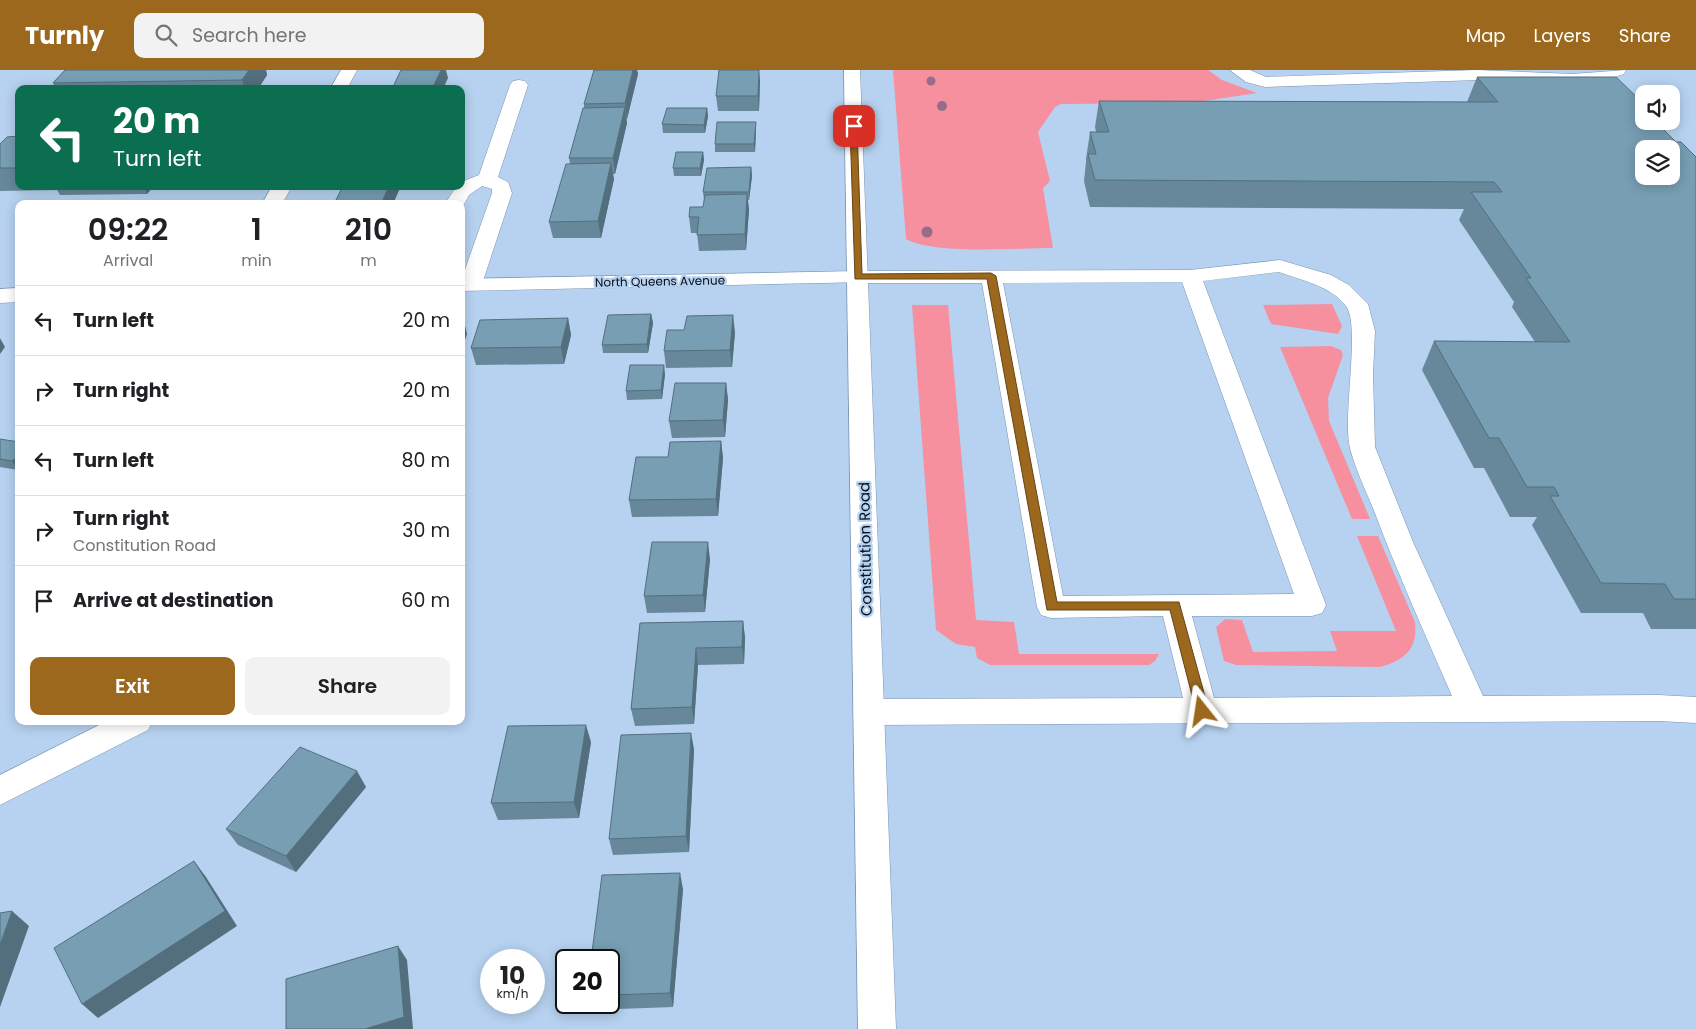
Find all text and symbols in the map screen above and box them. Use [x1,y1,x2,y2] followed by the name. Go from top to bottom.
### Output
[134,13,484,58] search box
[25,19,104,52] text: Turnly
[152,21,180,49] icon: search
[192,22,307,49] text: Search here
[1466,23,1506,48] text: Map
[1534,23,1591,48] text: Layers
[1619,23,1671,48] text: Share
[1635,85,1680,185] map controls
[1635,85,1680,130] button: sound
[113,96,200,145] text: 20 m
[30,105,95,170] icon: left
[833,105,875,147] pin
[840,112,868,140] icon: arrive
[1635,140,1680,185] button: layers
[113,143,201,174] text: Turn left
[88,208,168,251] text: 09:22
[251,208,262,251] text: 1
[345,208,392,251] text: 210
[103,249,153,272] text: Arrival
[241,249,272,272] text: min
[360,249,377,272] text: m
[595,271,725,291] street label: North Queens Avenue
[30,307,58,335] icon: left
[73,307,154,334] text: Turn left
[402,307,450,334] text: 20 m
[30,377,58,405] icon: right
[73,377,169,404] text: Turn right
[402,377,450,404] text: 20 m
[30,447,58,475] icon: left
[73,447,154,474] text: Turn left
[401,447,450,474] text: 80 m
[853,482,877,616] street label: Constitution Road
[73,505,169,532] text: Turn right
[30,517,58,545] icon: right
[402,517,450,544] text: 30 m
[73,534,216,557] text: Constitution Road
[30,587,58,615] icon: arrive
[73,587,274,614] text: Arrive at destination
[401,587,450,614] text: 60 m
[30,657,235,715] button: Exit
[245,657,450,715] button: Share
[1175,684,1227,736] position arrow
[555,949,620,1014] speed limit sign: 20
[500,958,525,993] text: 10
[497,985,528,1002] text: km/h

